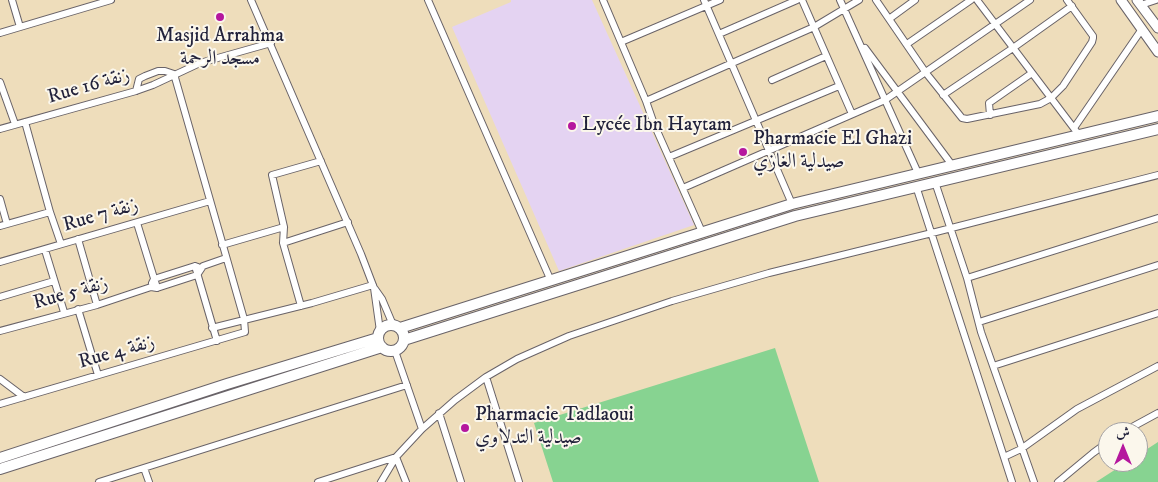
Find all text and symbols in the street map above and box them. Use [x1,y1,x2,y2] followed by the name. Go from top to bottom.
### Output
[214,11,226,23] marker: Masjid Arrahma مسجد الرحمة
[156,25,284,72] place label: Masjid Arrahma مسجد الرحمة
[45,64,133,110] street label: Rue 16 زنقة
[582,114,732,138] place label: Lycée Ibn Haytam
[566,120,578,132] marker: Lycée Ibn Haytam
[753,128,912,175] place label: Pharmacie El Ghazi صيدلية الغازي
[737,146,749,158] marker: Pharmacie El Ghazi صيدلية الغازي
[61,194,141,238] street label: Rue 7 زنقة
[31,272,111,316] street label: Rue 5 زنقة
[76,331,158,375] street label: Rue 4 زنقة
[475,404,634,451] place label: Pharmacie Tadlaoui صيدلية التدلاوي
[459,422,471,434] marker: Pharmacie Tadlaoui صيدلية التدلاوي
[1098,422,1148,472] north arrow
[1116,424,1130,442] text: ش

